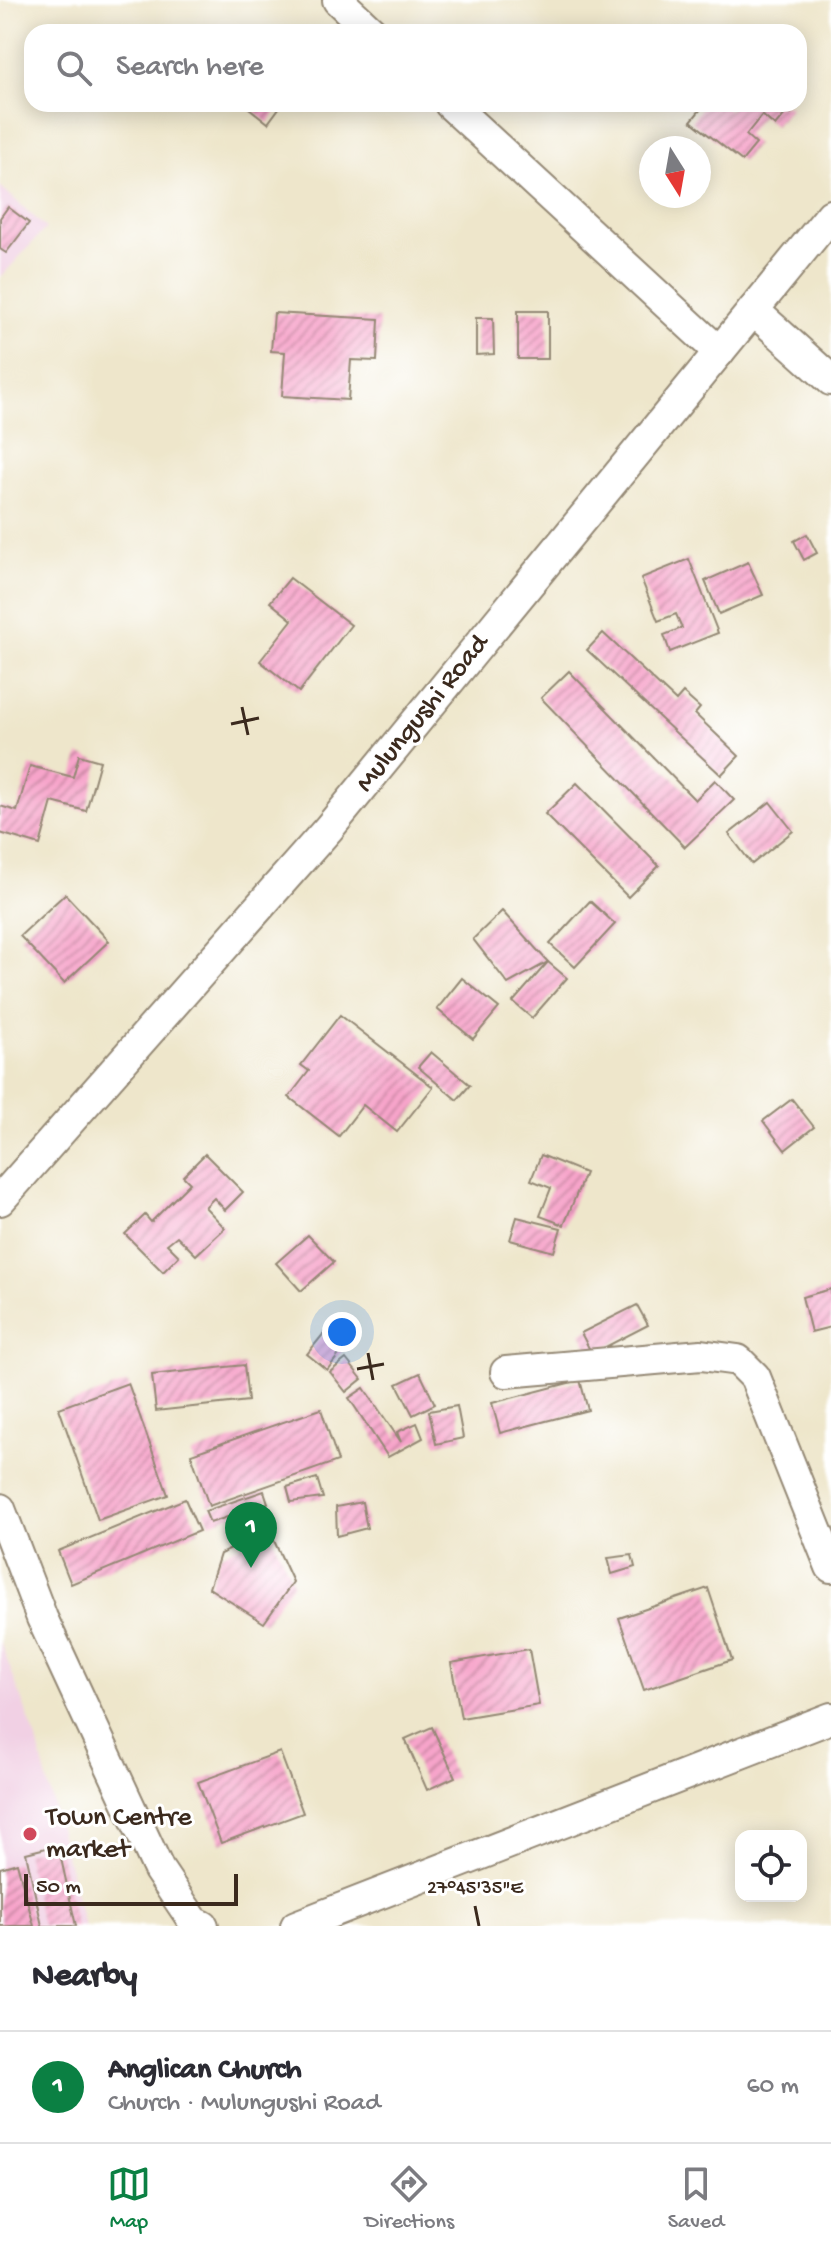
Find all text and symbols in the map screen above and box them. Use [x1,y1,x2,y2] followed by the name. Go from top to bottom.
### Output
[24,24,807,112] search box
[52,46,96,90] icon: search
[116,51,264,86] text: Search here
[639,136,711,208] north arrow
[349,626,498,800] street label: Mulungushi Road
[322,1312,362,1352] your location
[225,1502,277,1568] pin: 1
[44,1802,192,1867] place label: Town Centre market
[21,1825,39,1843] marker: Town Centre market
[735,1830,807,1902] map controls
[735,1830,807,1902] button: locate
[24,1870,238,1906] scale bar
[36,1875,81,1901] text: 50 m
[427,1878,524,1901] text: 27°45'35"E
[32,1958,137,1998] text: Nearby
[108,2054,302,2089] text: Anglican Church
[53,2072,63,2103] text: 1
[746,2072,799,2103] text: 60 m
[108,2089,380,2120] text: Church · Mulungushi Road
[107,2162,151,2236] tab: Map
[365,2162,454,2236] tab: Directions
[668,2162,724,2236] tab: Saved

